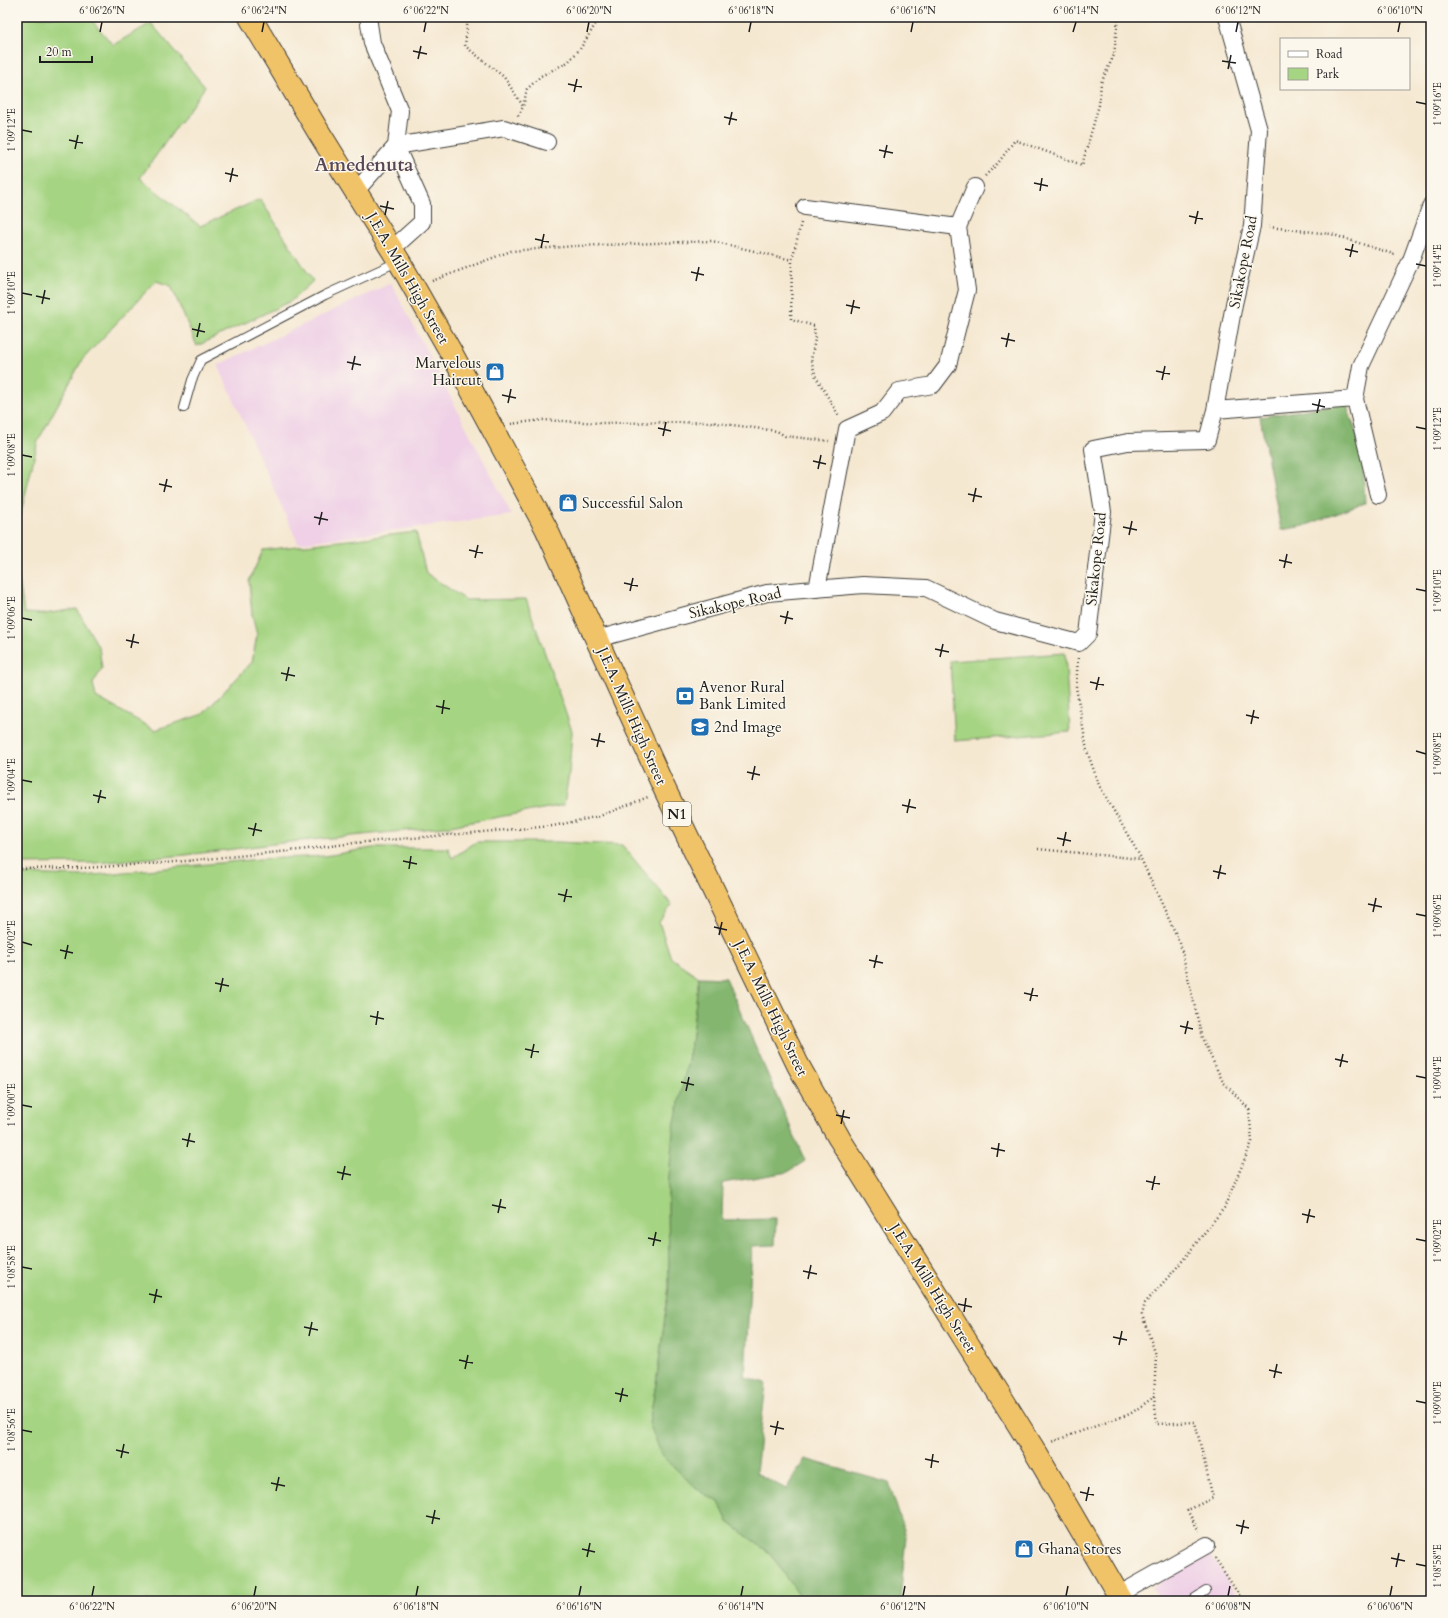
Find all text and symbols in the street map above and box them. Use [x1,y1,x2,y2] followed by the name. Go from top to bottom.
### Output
[79,4,125,18] text: 6°06'26"N
[241,4,287,18] text: 6°06'24"N
[403,4,449,18] text: 6°06'22"N
[566,4,612,18] text: 6°06'20"N
[728,4,774,18] text: 6°06'18"N
[890,4,936,18] text: 6°06'16"N
[1053,4,1099,18] text: 6°06'14"N
[1215,4,1261,18] text: 6°06'12"N
[1377,4,1423,18] text: 6°06'10"N
[40,38,92,64] scale bar
[1280,38,1410,90] legend
[46,44,73,60] text: 20 m
[1316,46,1343,62] text: Road
[1316,66,1340,82] text: Park
[1431,82,1445,126] text: 1°09'16"E
[5,108,19,152] text: 1°09'12"E
[314,152,414,178] district label: Amedenuta
[361,207,454,348] street label: J.E.A. Mills High Street
[1224,214,1262,310] street label: Sikakope Road
[1431,244,1445,288] text: 1°09'14"E
[5,271,19,315] text: 1°09'10"E
[415,353,481,390] place label: Marvelous Haircut
[484,361,506,383] shop icon: Marvelous Haircut
[1431,407,1445,451] text: 1°09'12"E
[5,433,19,477] text: 1°09'08"E
[557,492,579,514] shop icon: Successful Salon
[582,493,684,513] place label: Successful Salon
[1081,511,1111,607] street label: Sikakope Road
[1431,569,1445,613] text: 1°09'10"E
[687,583,783,623] street label: Sikakope Road
[5,596,19,640] text: 1°09'06"E
[592,642,672,788] street label: J.E.A. Mills High Street
[699,677,786,714] place label: Avenor Rural Bank Limited
[674,685,696,707] bank icon: Avenor Rural Bank Limited
[689,716,711,738] school or university icon: 2nd Image
[714,717,782,737] place label: 2nd Image
[1431,732,1445,776] text: 1°09'08"E
[5,758,19,802] text: 1°09'04"E
[663,802,691,826] road number: N1
[1431,894,1445,938] text: 1°09'06"E
[5,920,19,964] text: 1°09'02"E
[728,935,813,1080] street label: J.E.A. Mills High Street
[1431,1056,1445,1100] text: 1°09'04"E
[5,1083,19,1127] text: 1°09'00"E
[884,1218,981,1357] street label: J.E.A. Mills High Street
[1431,1219,1445,1263] text: 1°09'02"E
[5,1245,19,1289] text: 1°08'58"E
[1431,1381,1445,1425] text: 1°09'00"E
[5,1408,19,1452] text: 1°08'56"E
[1013,1538,1035,1560] shop icon: Ghana Stores
[1038,1539,1121,1559] place label: Ghana Stores
[1431,1544,1445,1588] text: 1°08'58"E
[69,1600,115,1614] text: 6°06'22"N
[231,1600,277,1614] text: 6°06'20"N
[393,1600,439,1614] text: 6°06'18"N
[556,1600,602,1614] text: 6°06'16"N
[718,1600,764,1614] text: 6°06'14"N
[880,1600,926,1614] text: 6°06'12"N
[1043,1600,1089,1614] text: 6°06'10"N
[1205,1600,1251,1614] text: 6°06'08"N
[1367,1600,1413,1614] text: 6°06'06"N

